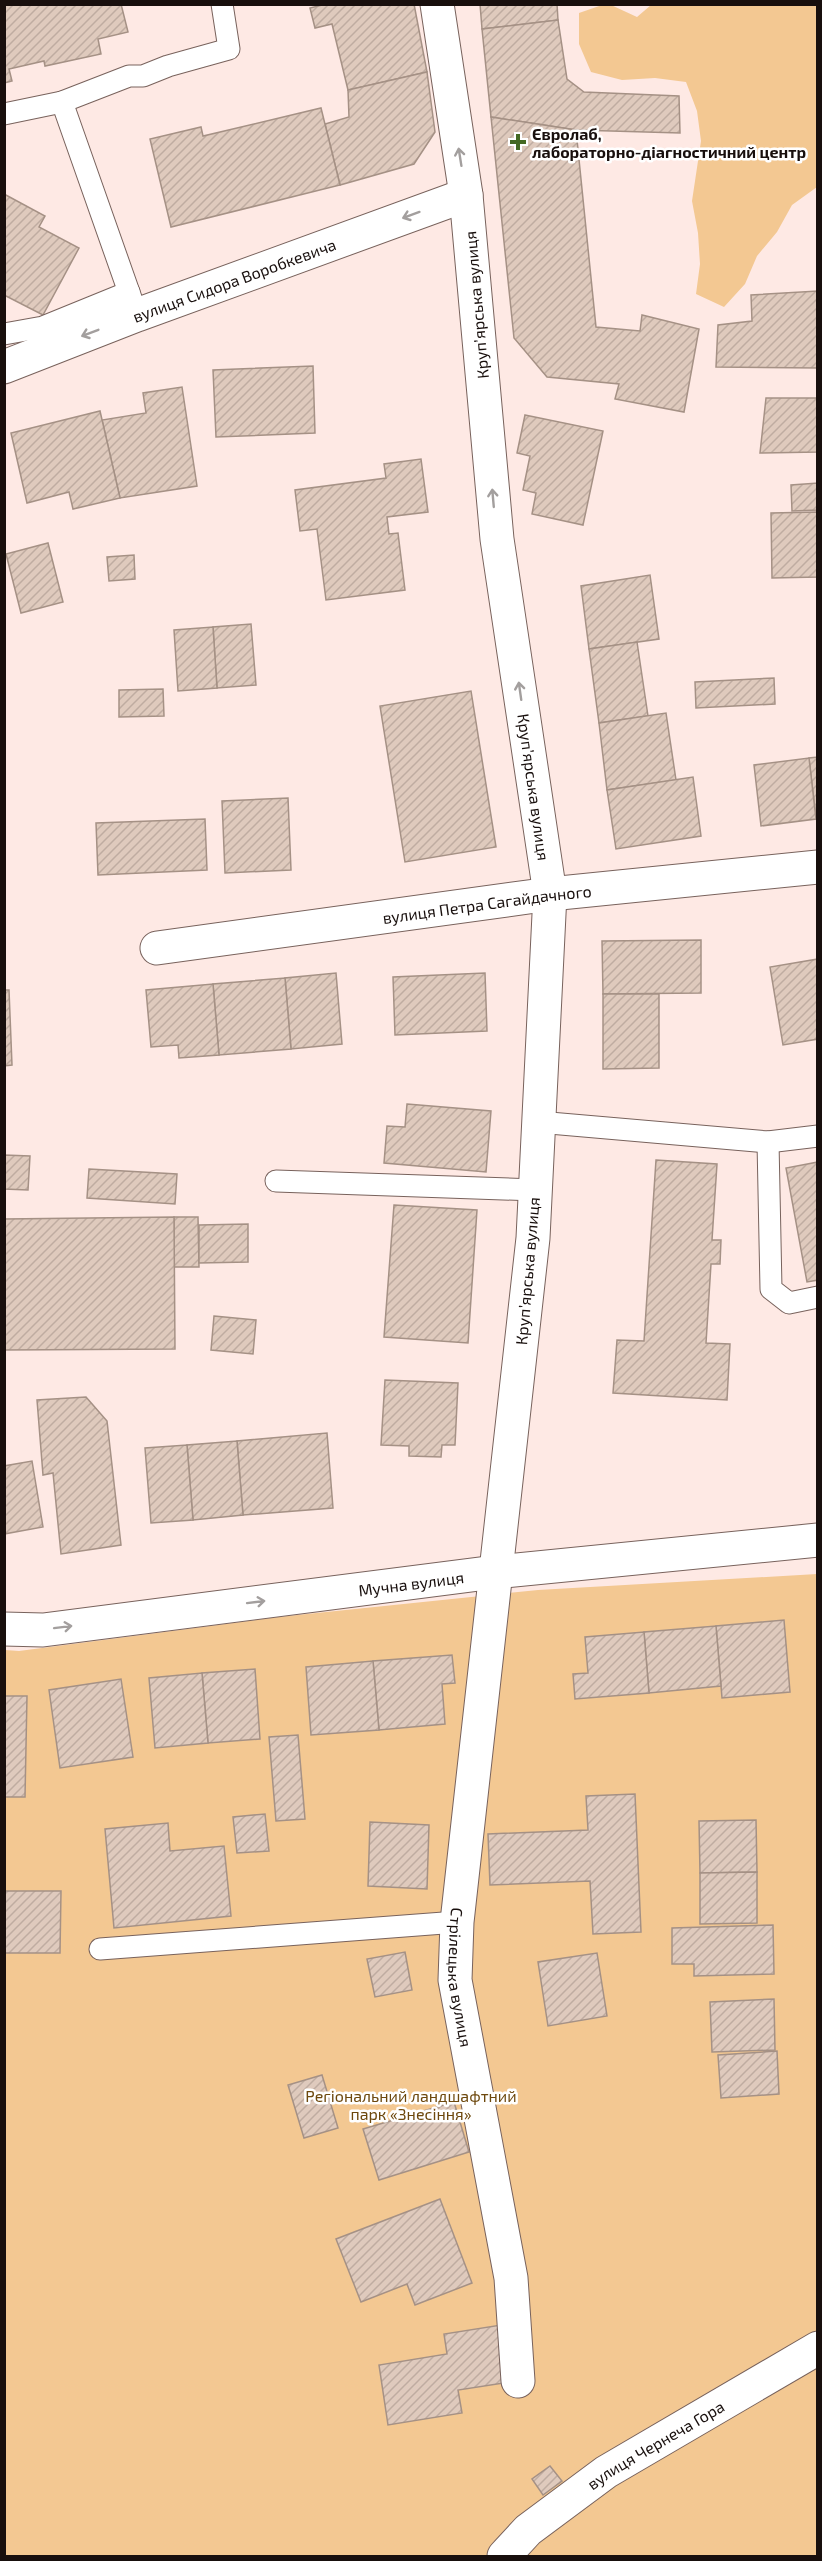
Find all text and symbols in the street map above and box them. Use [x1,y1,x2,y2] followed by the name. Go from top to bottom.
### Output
[532,124,806,161] place label: Євролаб, лабораторно-діагностичний центр
[509,133,527,151] marker: Євролаб, лабораторно-діагностичний центр
[455,148,466,168] one-way arrow
[402,210,421,221] one-way arrow
[460,230,493,380] street label: Крупʼярська вулиця
[129,234,338,325] street label: вулиця Сидора Воробкевича
[81,328,100,339] one-way arrow
[488,488,499,508] one-way arrow
[514,681,525,701] one-way arrow
[513,712,554,862] street label: Крупʼярська вулиця
[381,880,592,926] street label: вулиця Петра Сагайдачного
[511,1196,544,1346] street label: Крупʼярська вулиця
[357,1567,465,1599] street label: Мучна вулиця
[246,1597,266,1608] one-way arrow
[52,1622,72,1633] one-way arrow
[445,1907,477,2048] street label: Стрілецька вулиця
[305,2086,517,2123] park label: Регіональний ландшафтний парк «Знесіння»
[583,2396,727,2493] street label: вулиця Чернеча Гора

